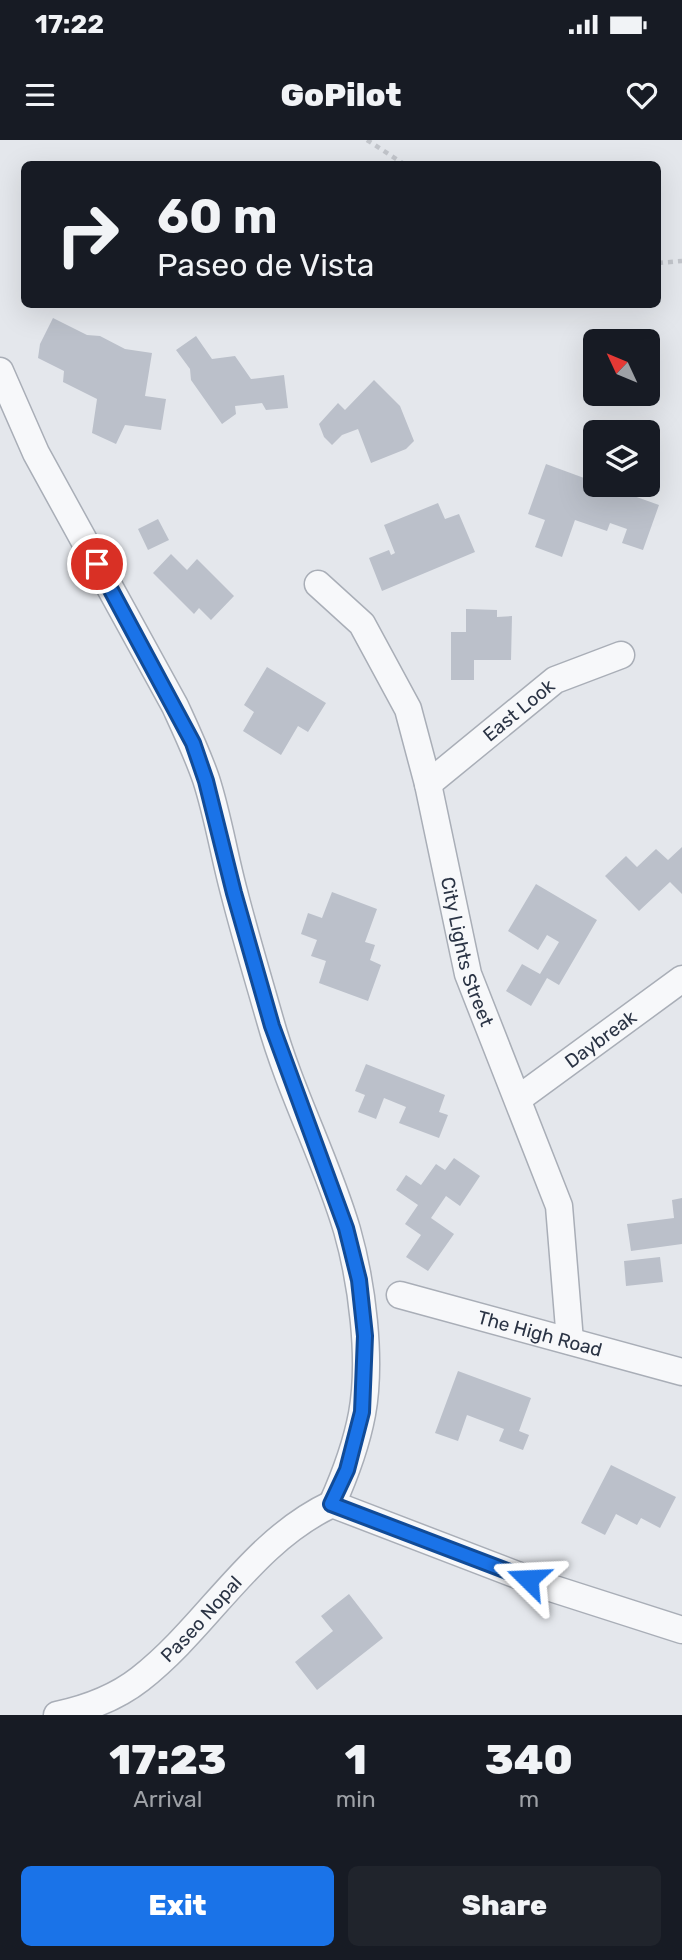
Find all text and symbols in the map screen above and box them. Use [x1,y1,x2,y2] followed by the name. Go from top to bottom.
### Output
[35,9,104,40] text: 17:22
[21,76,59,114] icon: menu
[280,76,402,114] text: GoPilot
[623,76,661,114] icon: heart
[157,187,278,245] text: 60 m
[42,189,133,280] icon: right
[157,246,374,284] text: Paseo de Vista
[583,329,660,406] north arrow
[583,329,660,497] map controls
[583,420,660,497] button: layers
[67,534,127,594] pin
[78,545,116,583] icon: arrive
[478,674,559,746] street label: East Look
[436,875,499,1030] street label: City Lights Street
[560,1005,641,1073] street label: Daybreak
[475,1305,605,1361] street label: The High Road
[491,1542,565,1616] position arrow
[156,1571,246,1667] street label: Paseo Nopal
[109,1735,227,1785] text: 17:23
[345,1735,367,1785] text: 1
[485,1735,573,1785] text: 340
[133,1785,202,1813] text: Arrival
[336,1785,376,1813] text: min
[519,1785,539,1813] text: m
[21,1866,334,1946] button: Exit
[348,1866,661,1946] button: Share

